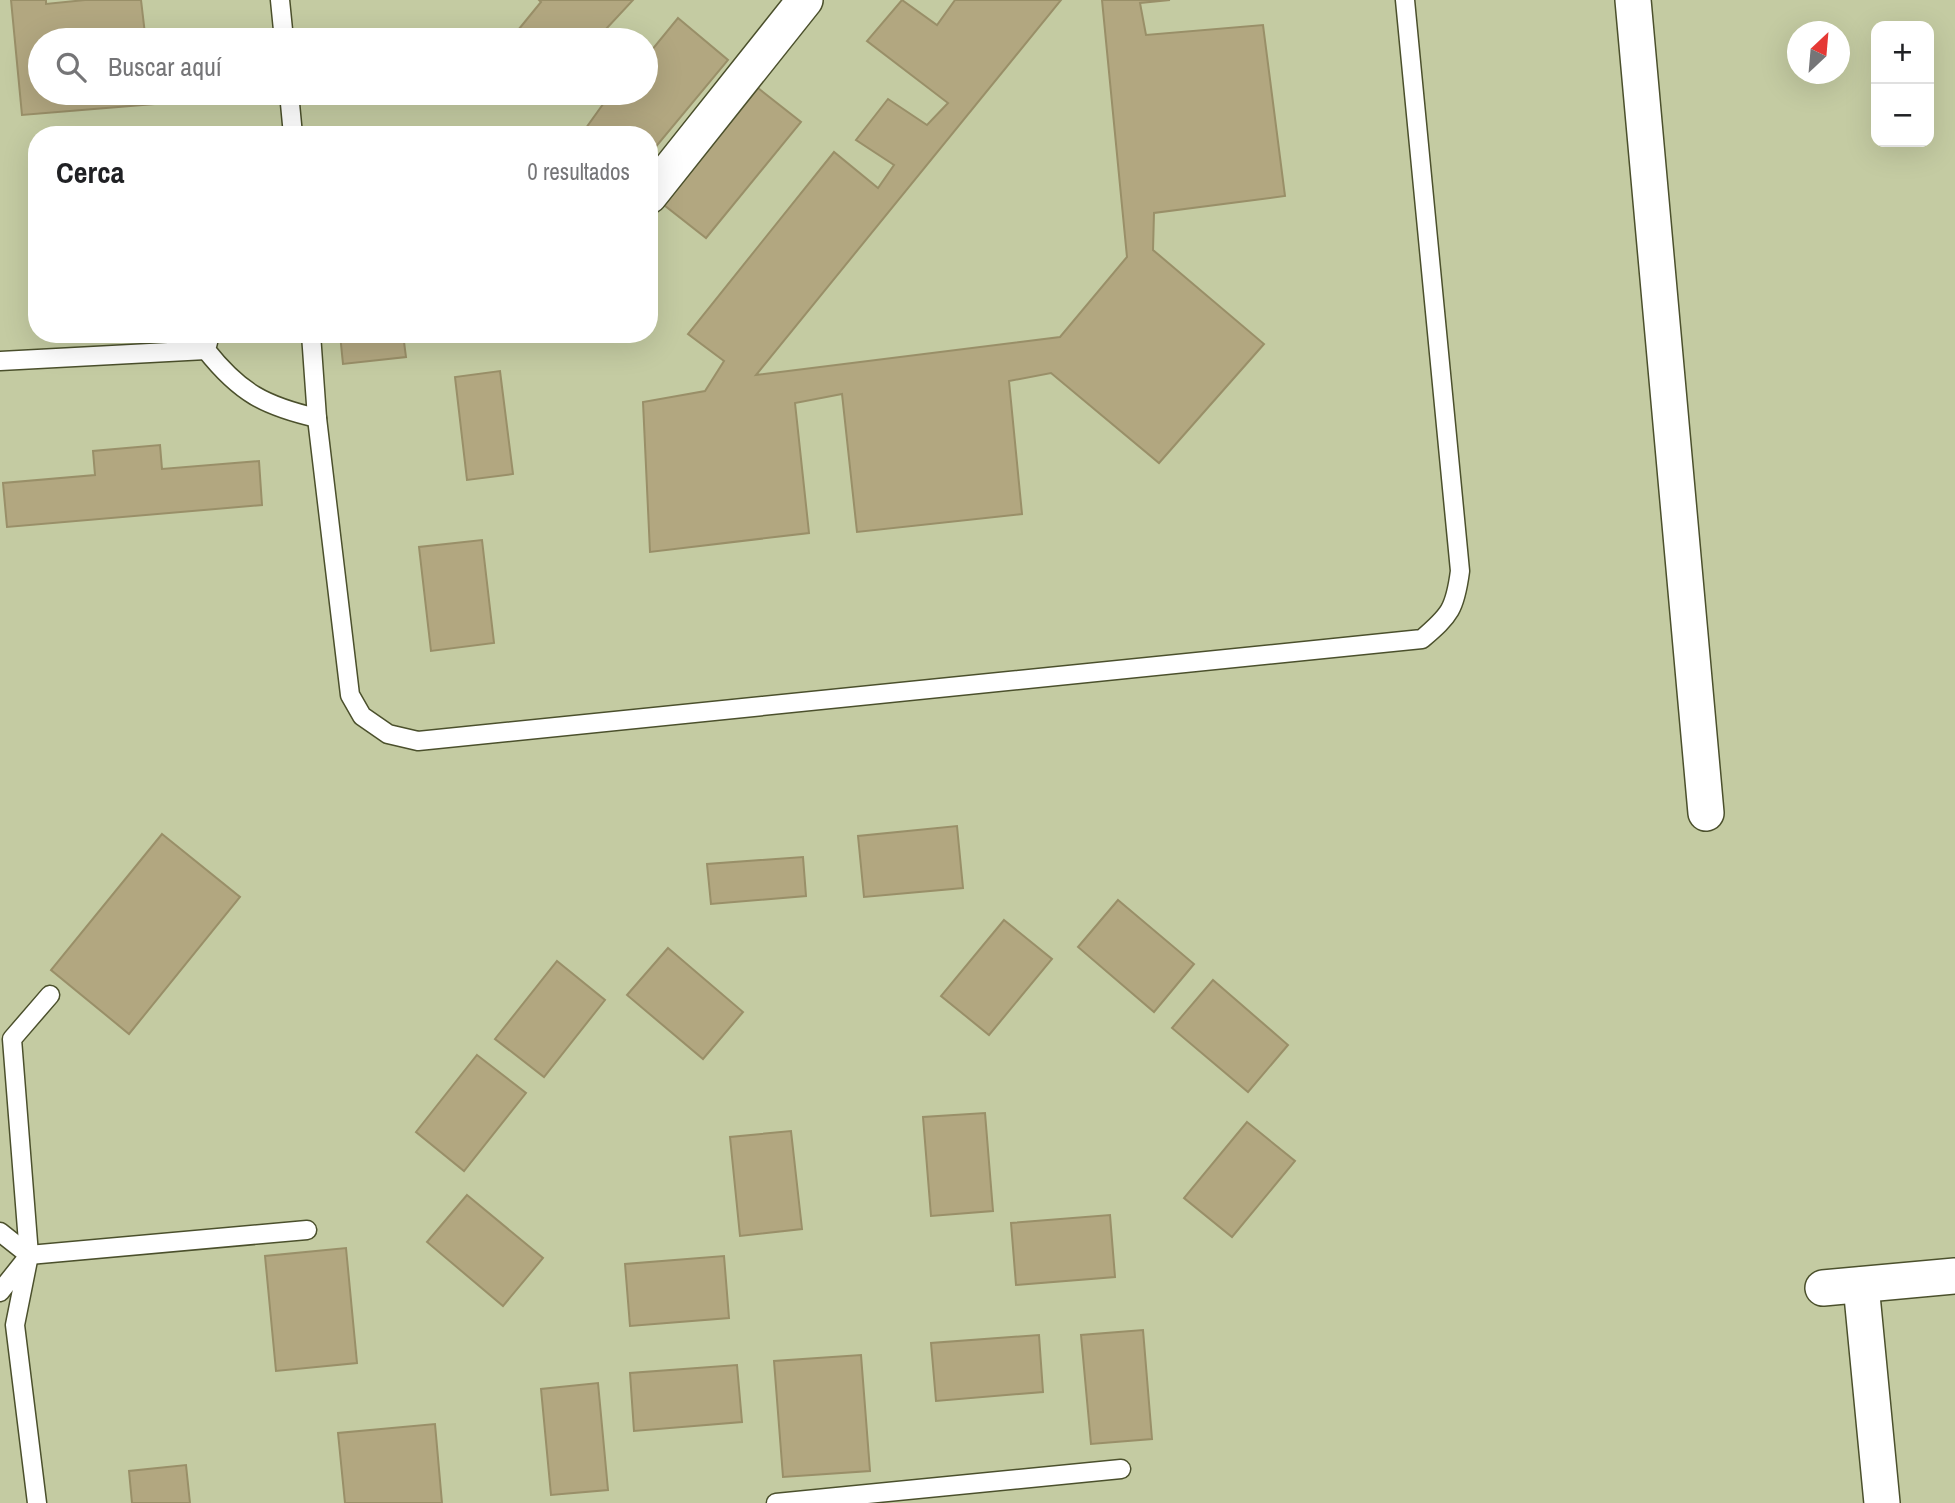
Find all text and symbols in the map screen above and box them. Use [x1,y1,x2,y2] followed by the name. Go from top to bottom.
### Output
[1787,21,1850,84] north arrow
[1871,21,1934,147] map controls
[1871,21,1934,84] button: +
[28,28,658,105] search box
[52,48,90,86] icon: search
[108,49,222,84] text: Buscar aquí
[1871,84,1934,147] button: −
[56,152,124,192] text: Cerca
[527,156,630,187] text: 0 resultados

